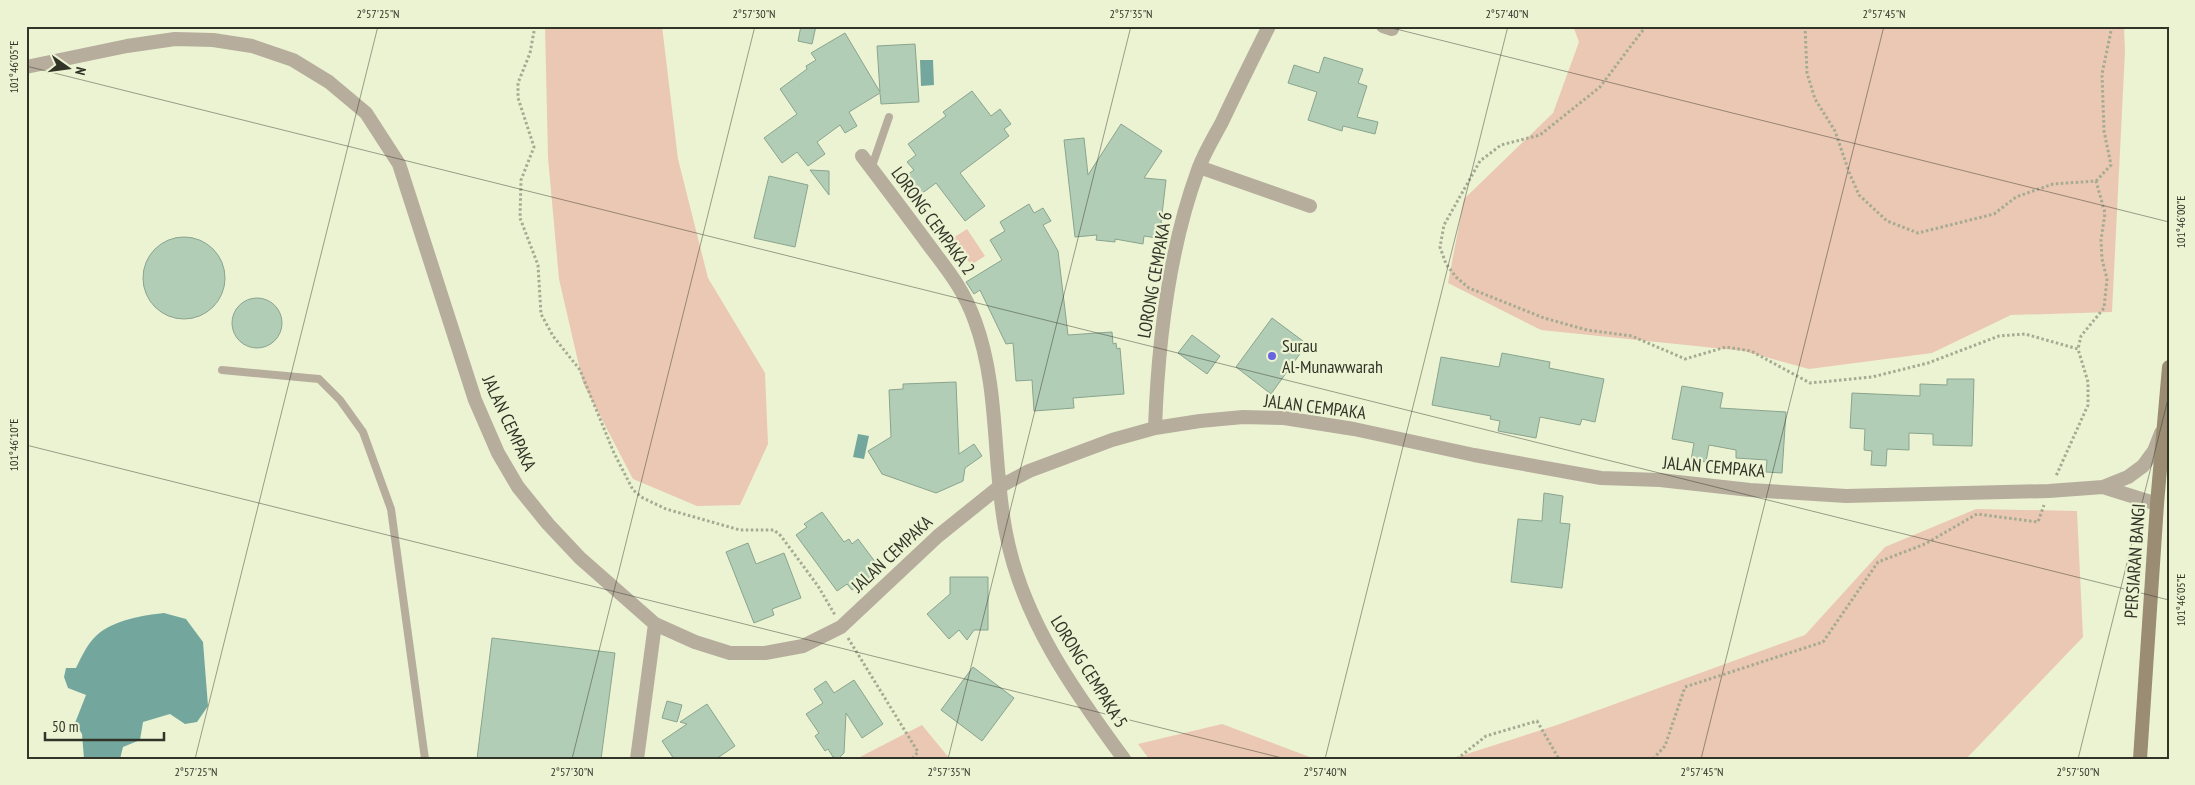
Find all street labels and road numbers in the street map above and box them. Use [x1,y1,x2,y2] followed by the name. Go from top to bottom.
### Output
[886,162,980,279] street label: LORONG CEMPAKA 2
[1132,210,1177,340] street label: LORONG CEMPAKA 6
[477,371,542,475] street label: JALAN CEMPAKA
[1262,389,1368,424] street label: JALAN CEMPAKA
[1661,450,1767,482] street label: JALAN CEMPAKA
[2119,503,2150,619] street label: PERSIARAN BANGI
[846,510,937,598] street label: JALAN CEMPAKA
[1046,611,1133,732] street label: LORONG CEMPAKA 5

